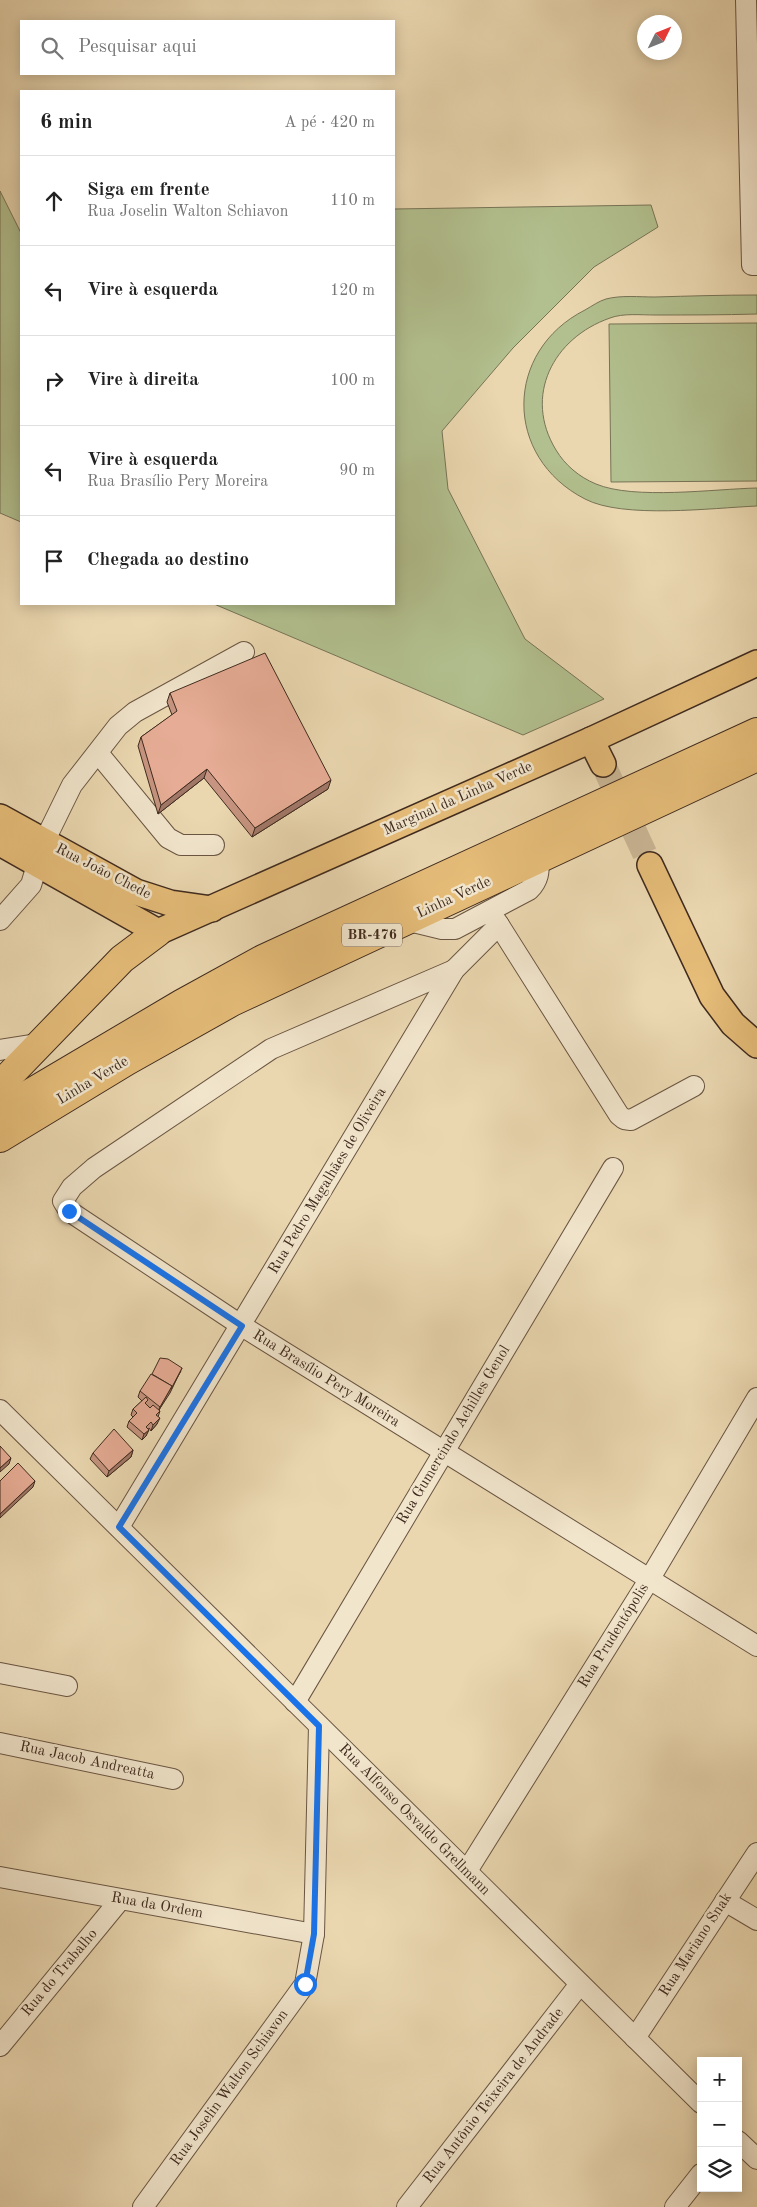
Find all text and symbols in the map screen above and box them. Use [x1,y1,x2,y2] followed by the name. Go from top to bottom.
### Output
[637,15,682,60] north arrow
[20,20,395,75] search box
[38,34,66,62] icon: search
[78,38,197,57] text: Pesquisar aqui
[40,112,93,133] text: 6 min
[284,115,375,131] text: A pé · 420 m
[87,181,210,200] text: Siga em frente
[40,187,68,215] icon: ahead
[330,193,375,209] text: 110 m
[87,204,288,220] text: Rua Joselin Walton Schiavon
[40,277,68,305] icon: left
[87,281,218,300] text: Vire à esquerda
[330,283,375,299] text: 120 m
[40,367,68,395] icon: right
[87,371,199,390] text: Vire à direita
[330,373,375,389] text: 100 m
[87,451,218,470] text: Vire à esquerda
[40,457,68,485] icon: left
[339,463,375,479] text: 90 m
[87,474,268,490] text: Rua Brasílio Pery Moreira
[40,547,68,575] icon: arrive
[87,551,249,570] text: Chegada ao destino
[381,759,535,839] street label: Marginal da Linha Verde
[53,842,153,903] street label: Rua João Chede
[415,874,493,922] street label: Linha Verde
[342,924,402,946] road number: BR-476
[55,1054,131,1108] street label: Linha Verde
[266,1085,390,1277] street label: Rua Pedro Magalhães de Oliveira
[58,1200,81,1223] route end
[250,1328,402,1431] street label: Rua Brasílio Pery Moreira
[395,1343,513,1527] street label: Rua Gumercindo Achilles Genol
[576,1581,652,1691] street label: Rua Prudentópolis
[18,1739,156,1783] street label: Rua Jacob Andreatta
[335,1741,493,1899] street label: Rua Alfonso Osvaldo Grellmann
[657,1890,735,2000] street label: Rua Mariano Snak
[110,1891,204,1921] street label: Rua da Ordem
[19,1926,101,2020] street label: Rua do Trabalho
[294,1973,317,1996] route start
[421,2005,567,2186] street label: Rua Antônio Teixeira de Andrade
[168,2007,292,2169] street label: Rua Joselin Walton Schiavon
[697,2057,742,2192] map controls
[697,2057,742,2102] button: +
[697,2102,742,2147] button: −
[697,2147,742,2192] button: layers

